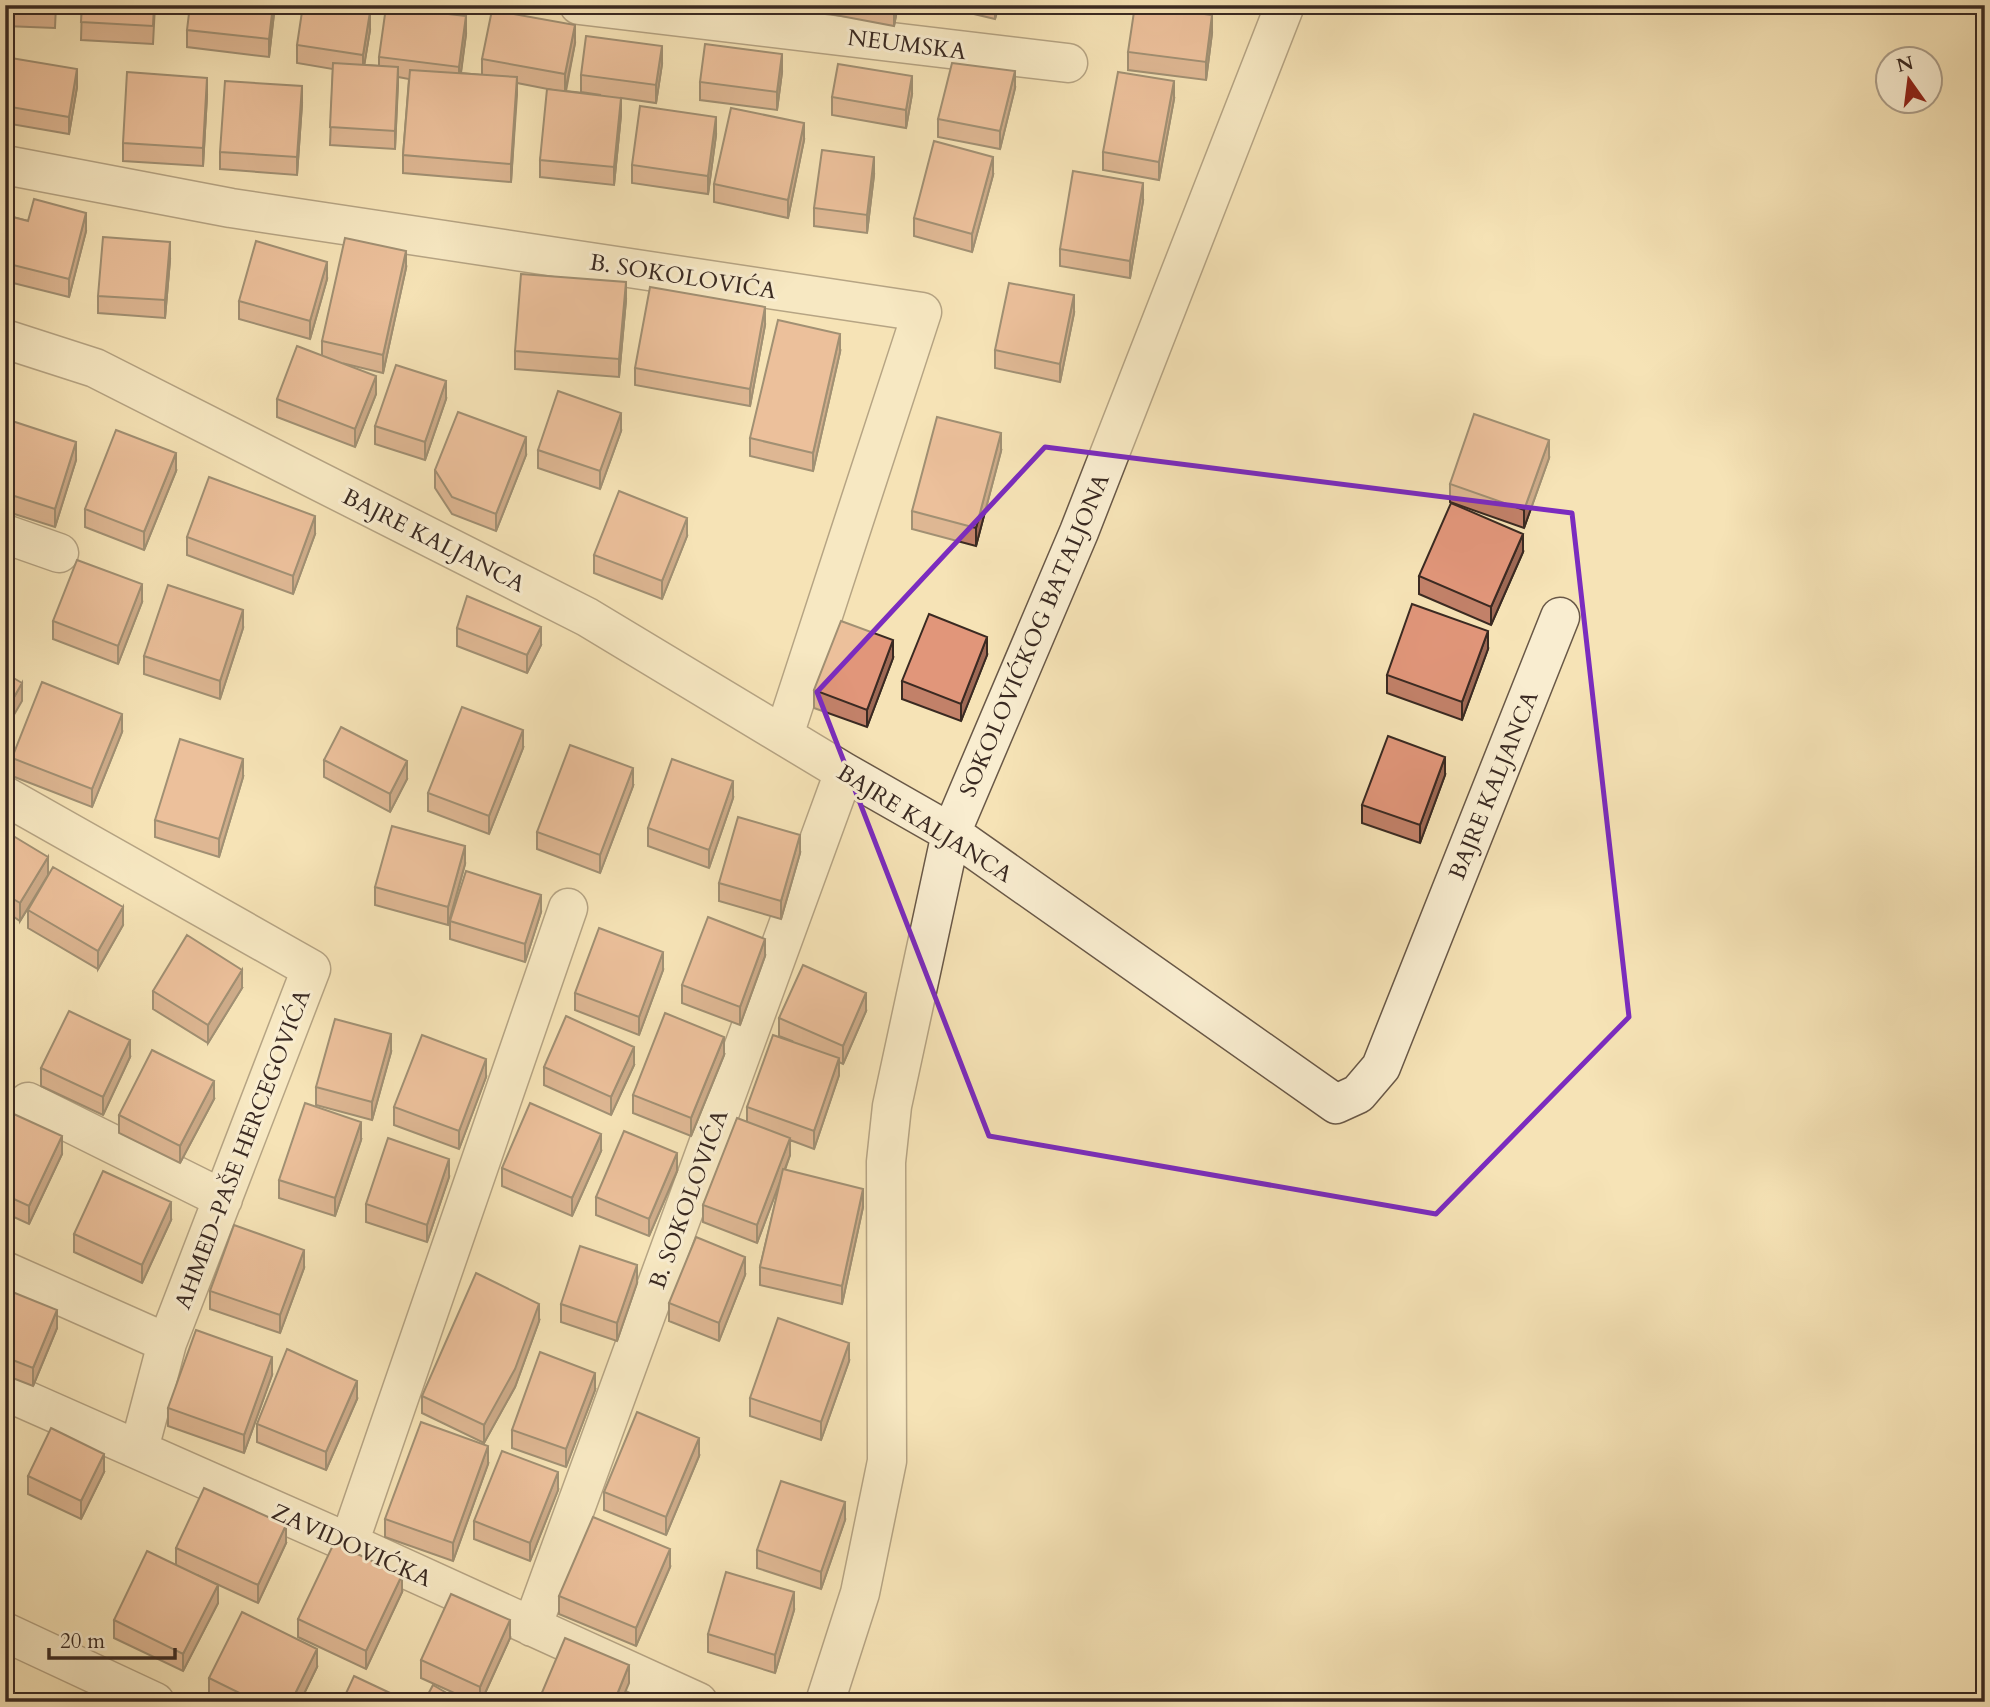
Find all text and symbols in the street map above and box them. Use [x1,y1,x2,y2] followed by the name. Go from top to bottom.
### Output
[846,22,969,67] street label: NEUMSKA
[1874,46,1944,116] north arrow
[1894,50,1917,79] text: N
[587,245,779,307] street label: B. SOKOLOVIĆA
[951,468,1117,802] street label: SOKOLOVIĆKOG BATALJONA
[337,481,531,600] street label: BAJRE KALJANCA
[1441,686,1546,884] street label: BAJRE KALJANCA
[831,757,1019,890] street label: BAJRE KALJANCA
[166,984,318,1314] street label: AHMED-PAŠE HERCEGOVIĆA
[641,1104,735,1293] street label: B. SOKOLOVIĆA
[267,1495,438,1595] street label: ZAVIDOVIĆKA
[49,1616,175,1660] scale bar
[60,1627,105,1656] text: 20 m

